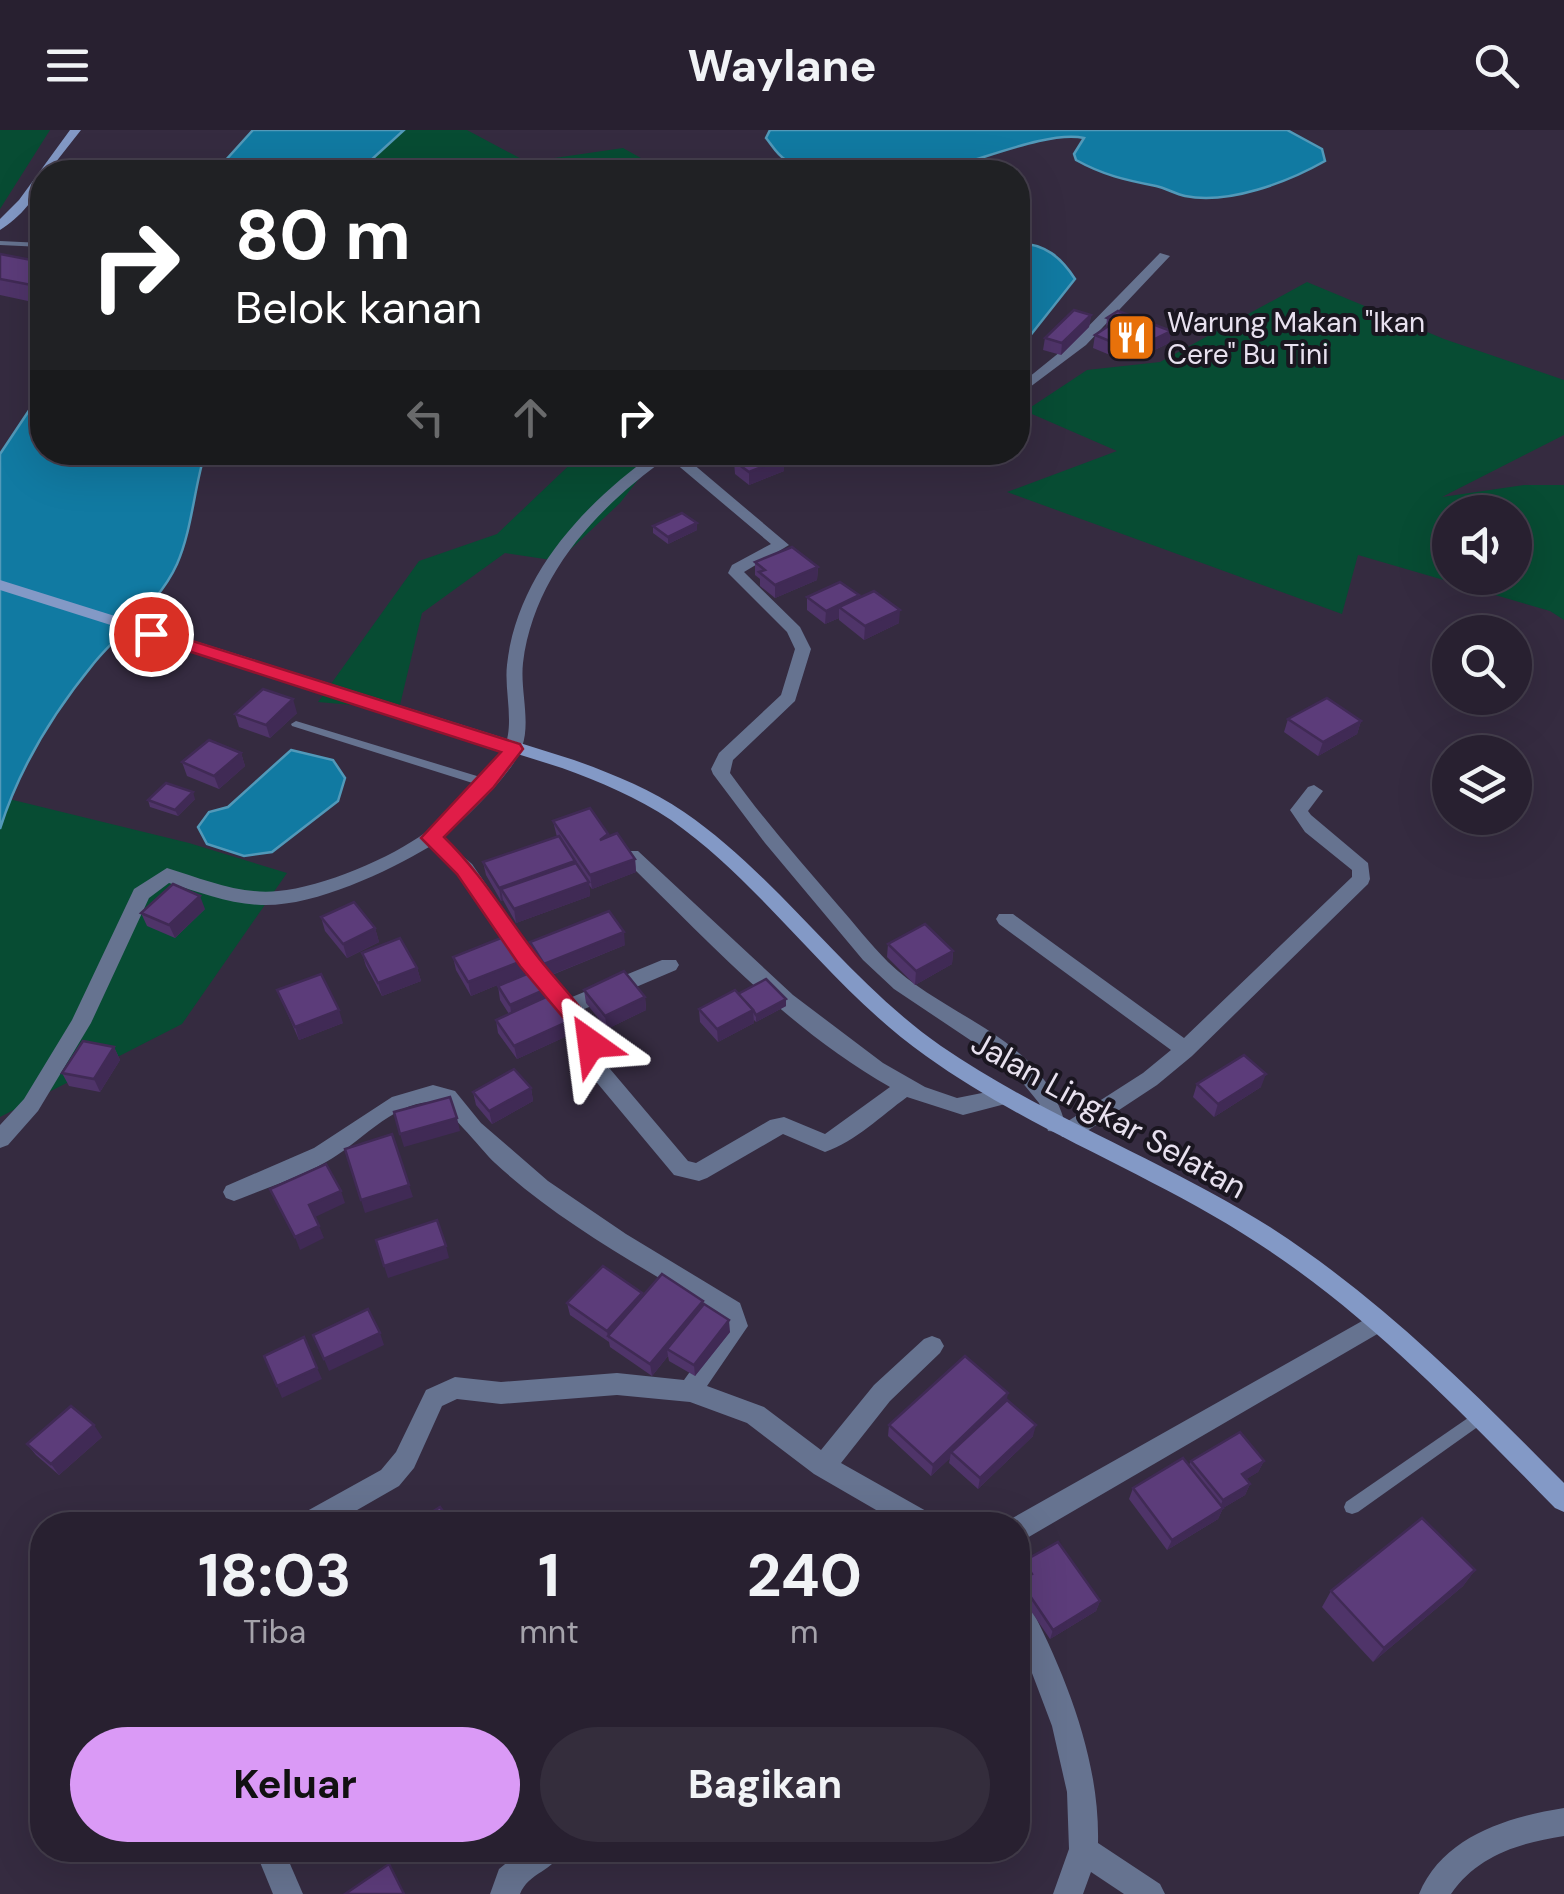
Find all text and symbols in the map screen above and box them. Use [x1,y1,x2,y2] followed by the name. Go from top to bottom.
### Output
[687,36,877,95] text: Waylane
[40,38,95,93] icon: menu
[1469,38,1524,93] icon: search
[235,190,411,281] text: 80 m
[70,200,200,330] icon: right
[235,278,482,337] text: Belok kanan
[1167,304,1425,373] place label: Warung Makan "Ikan Cere" Bu Tini
[1106,312,1158,364] restaurant icon: Warung Makan "Ikan Cere" Bu Tini
[398,390,453,445] icon: left
[503,390,558,445] icon: ahead
[608,390,663,445] icon: right
[1432,495,1532,835] map controls
[1432,495,1532,595] button: sound
[109,592,194,677] pin
[124,607,179,662] icon: arrive
[1432,615,1532,715] button: search
[1432,735,1532,835] button: layers
[539,992,643,1096] position arrow
[964,1022,1254,1208] street label: Jalan Lingkar Selatan
[198,1536,351,1615] text: 18:03
[538,1536,560,1615] text: 1
[747,1536,862,1615] text: 240
[243,1611,306,1653] text: Tiba
[519,1611,579,1653] text: mnt
[790,1611,819,1653] text: m
[70,1727,520,1842] button: Keluar
[540,1727,990,1842] button: Bagikan

